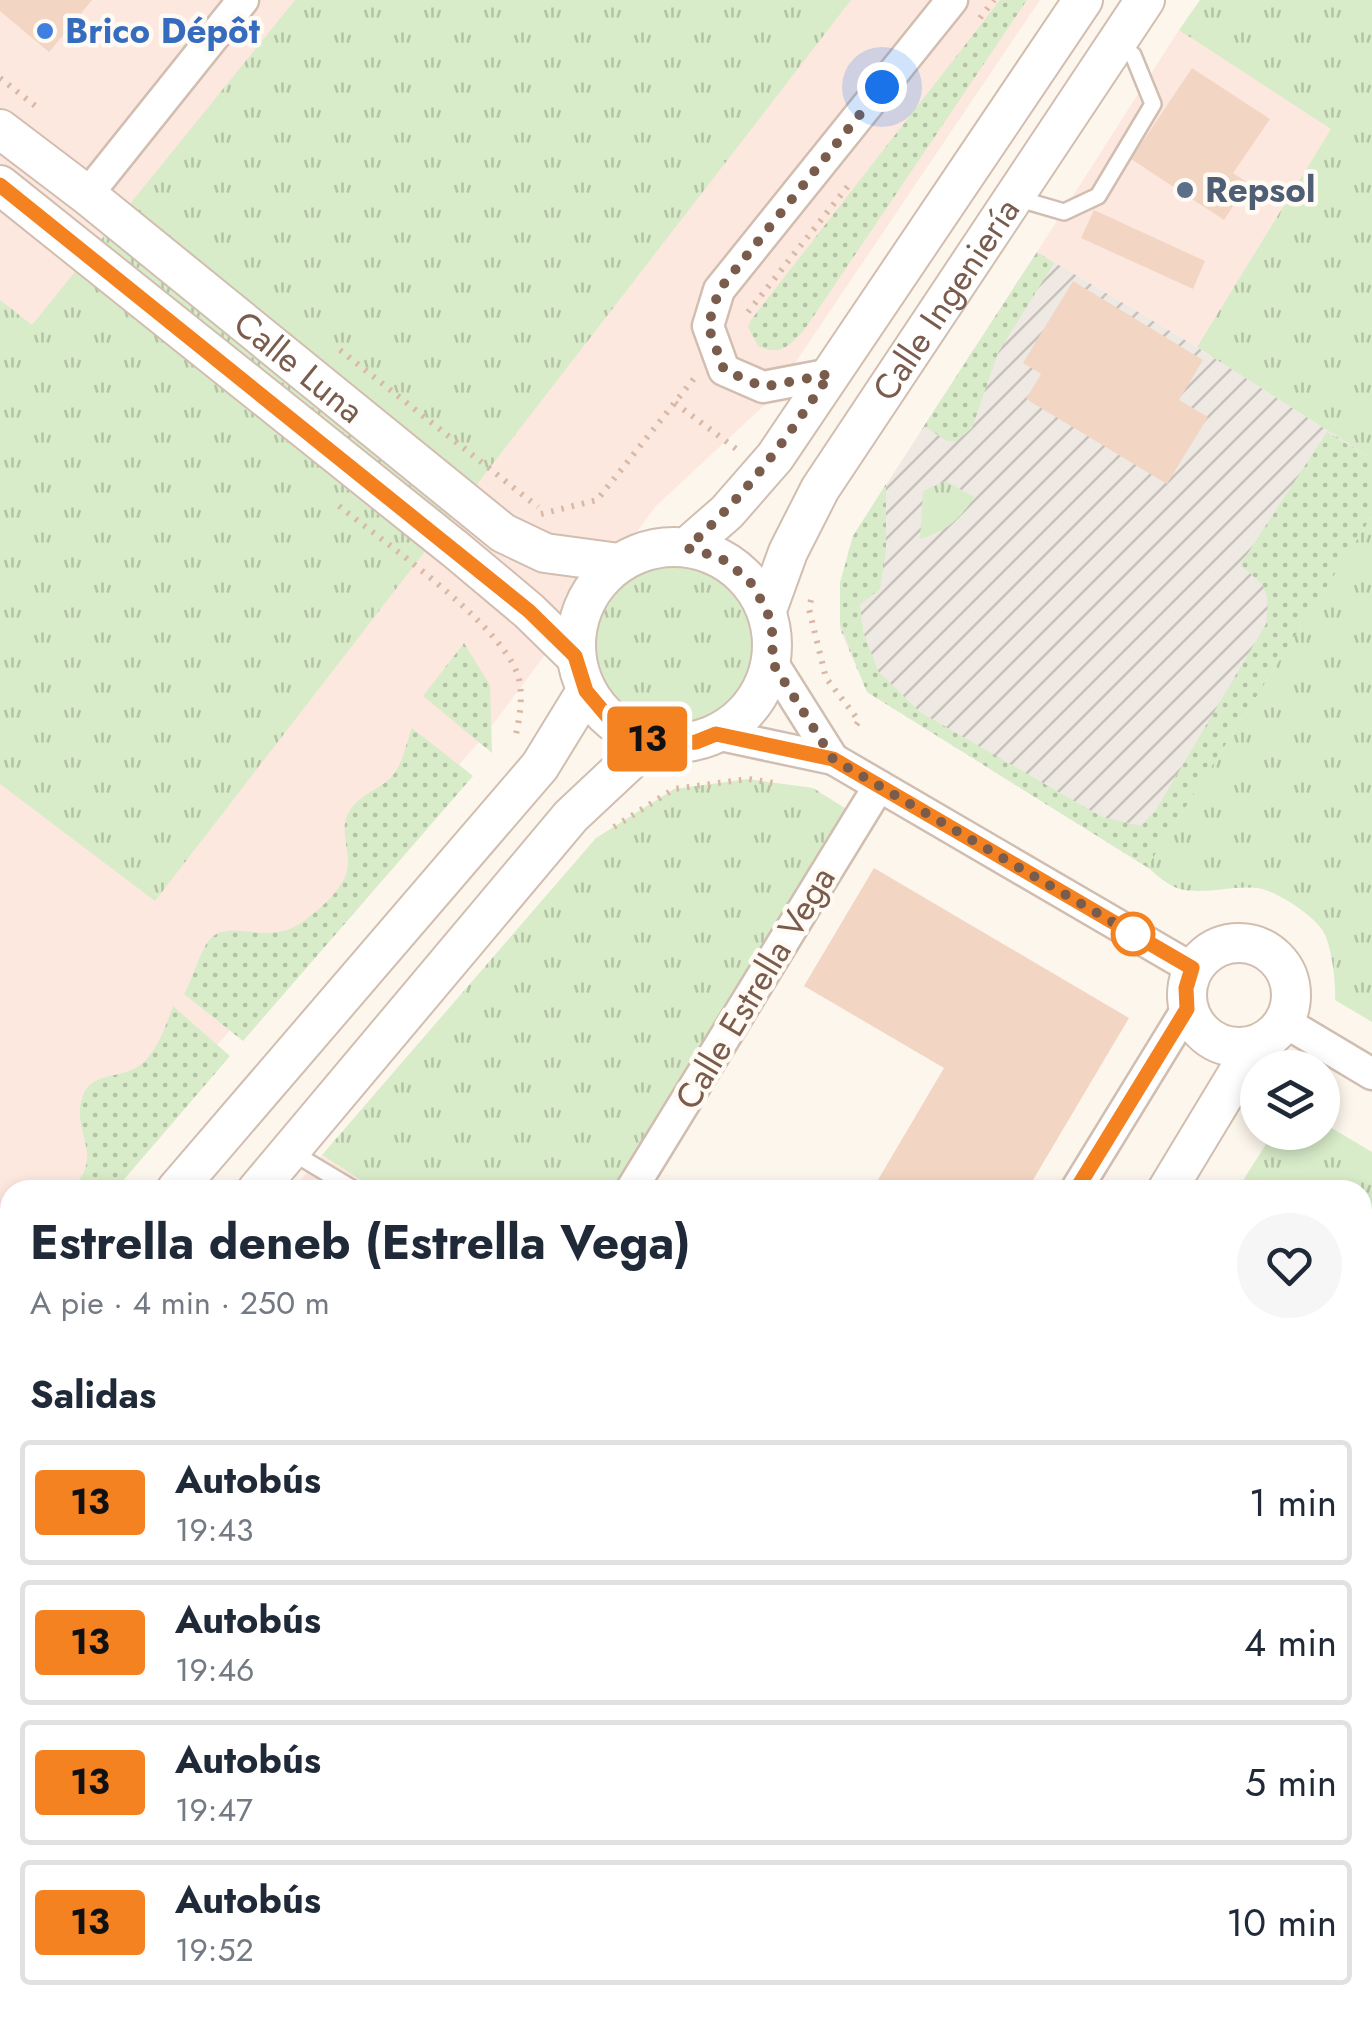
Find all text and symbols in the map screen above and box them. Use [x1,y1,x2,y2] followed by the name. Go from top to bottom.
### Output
[65,6,260,56] place label: Brico Dépôt
[34,20,56,42] marker: Brico Dépôt
[857,62,907,112] your location
[1205,165,1315,215] place label: Repsol
[1174,179,1196,201] marker: Repsol
[860,188,1032,411] street label: Calle Ingeniería
[223,299,374,435] street label: Calle Luna
[602,706,692,772] line badge: 13
[627,714,667,764] text: 13
[663,857,847,1119] street label: Calle Estrella Vega
[1112,913,1154,955] unlabelled marker
[1240,1050,1340,1150] map controls
[1240,1050,1340,1150] button: layers
[30,1208,691,1277] text: Estrella deneb (Estrella Vega)
[1237,1213,1342,1318] button: heart
[30,1280,330,1326] text: A pie · 4 min · 250 m
[30,1367,156,1422] text: Salidas
[175,1452,321,1507] text: Autobús
[1249,1475,1337,1530] text: 1 min
[70,1477,110,1527] text: 13
[175,1507,254,1553] text: 19:43
[175,1592,321,1647] text: Autobús
[1244,1615,1337,1670] text: 4 min
[70,1617,110,1667] text: 13
[175,1647,255,1693] text: 19:46
[175,1732,321,1787] text: Autobús
[1245,1755,1337,1810] text: 5 min
[70,1757,110,1807] text: 13
[175,1787,253,1833] text: 19:47
[175,1872,321,1927] text: Autobús
[1226,1895,1337,1950] text: 10 min
[70,1897,110,1947] text: 13
[175,1927,254,1973] text: 19:52

